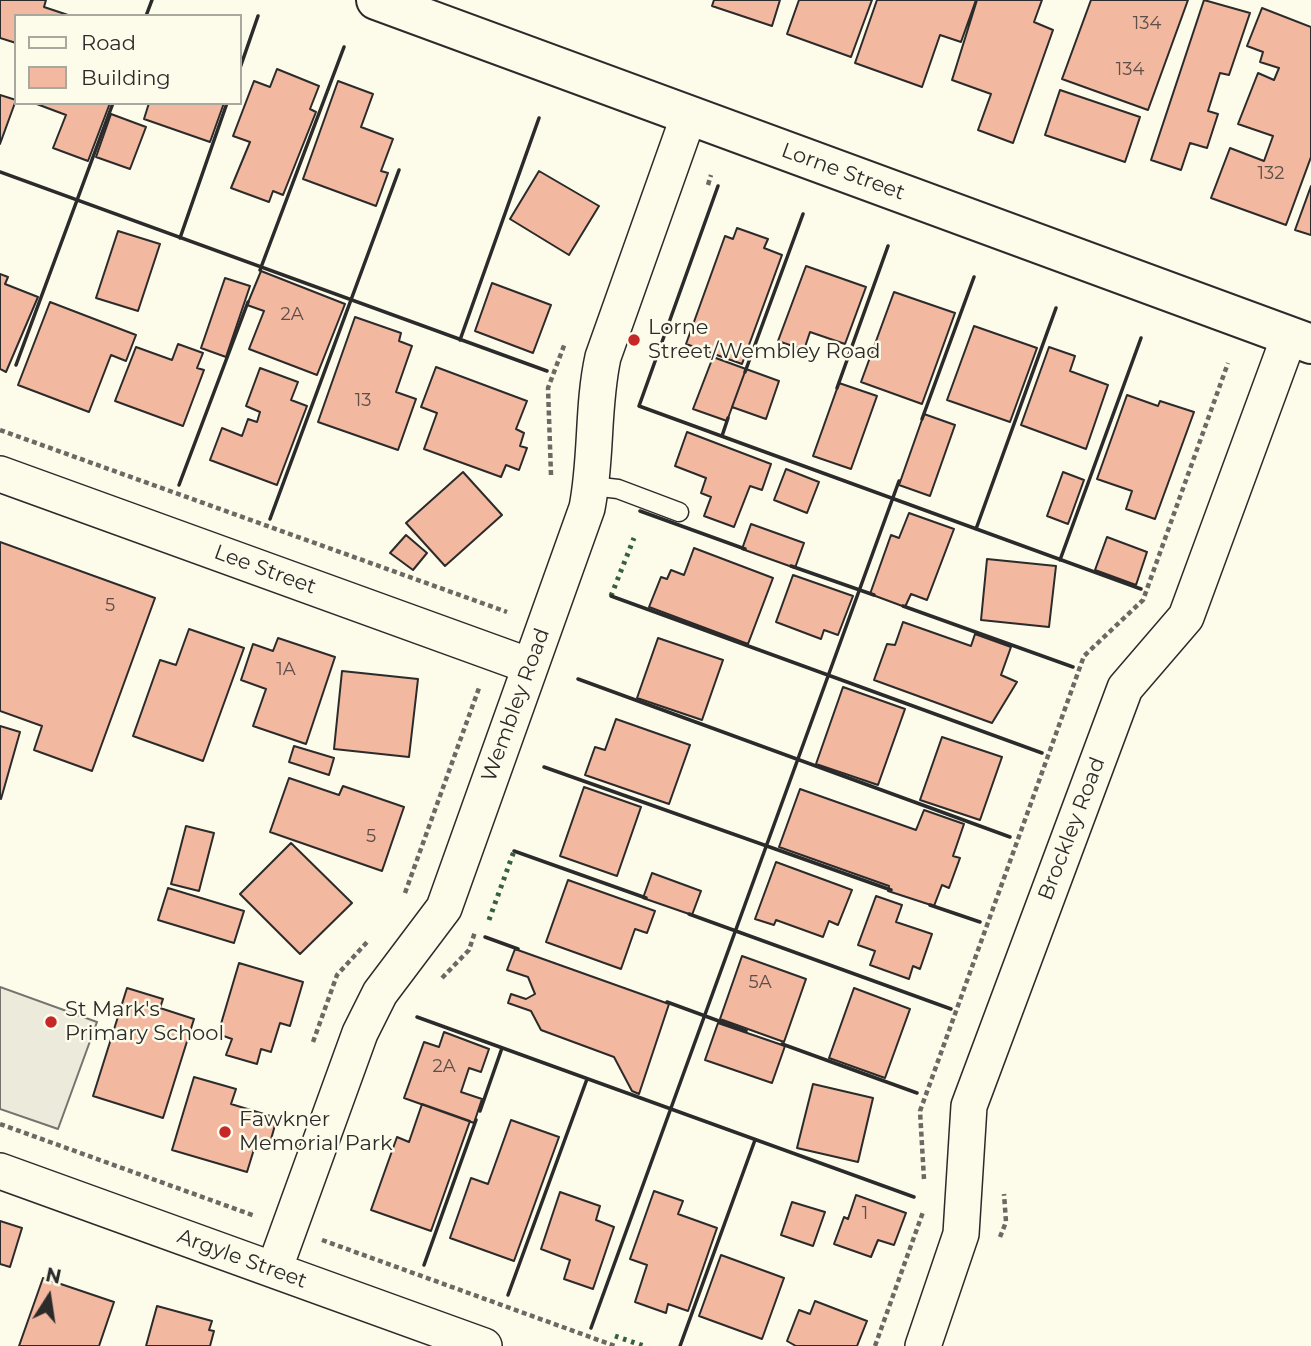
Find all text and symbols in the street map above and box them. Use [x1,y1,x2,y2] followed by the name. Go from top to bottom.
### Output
[1133,13,1161,35] house number: 134
[14,14,242,105] legend
[81,30,136,55] text: Road
[1116,59,1144,81] house number: 134
[81,65,171,90] text: Building
[778,138,908,206] street label: Lorne Street
[1258,163,1284,185] house number: 132
[280,304,304,326] house number: 2A
[648,315,881,365] place label: Lorne Street/Wembley Road
[626,332,642,348] marker: Lorne Street/Wembley Road
[355,390,371,412] house number: 13
[211,540,319,600] street label: Lee Street
[105,595,115,617] house number: 5
[477,625,555,785] street label: Wembley Road
[276,659,296,681] house number: 1A
[1033,754,1111,904] street label: Brockley Road
[366,826,376,848] house number: 5
[748,972,772,994] house number: 5A
[65,997,224,1047] place label: St Mark's Primary School
[43,1014,59,1030] marker: St Mark's Primary School
[432,1056,456,1078] house number: 2A
[239,1107,393,1157] place label: Fawkner Memorial Park
[217,1124,233,1140] marker: Fawkner Memorial Park
[862,1203,868,1225] house number: 1
[174,1224,310,1294] street label: Argyle Street
[14,1262,84,1332] north arrow
[44,1263,63,1289] text: N

